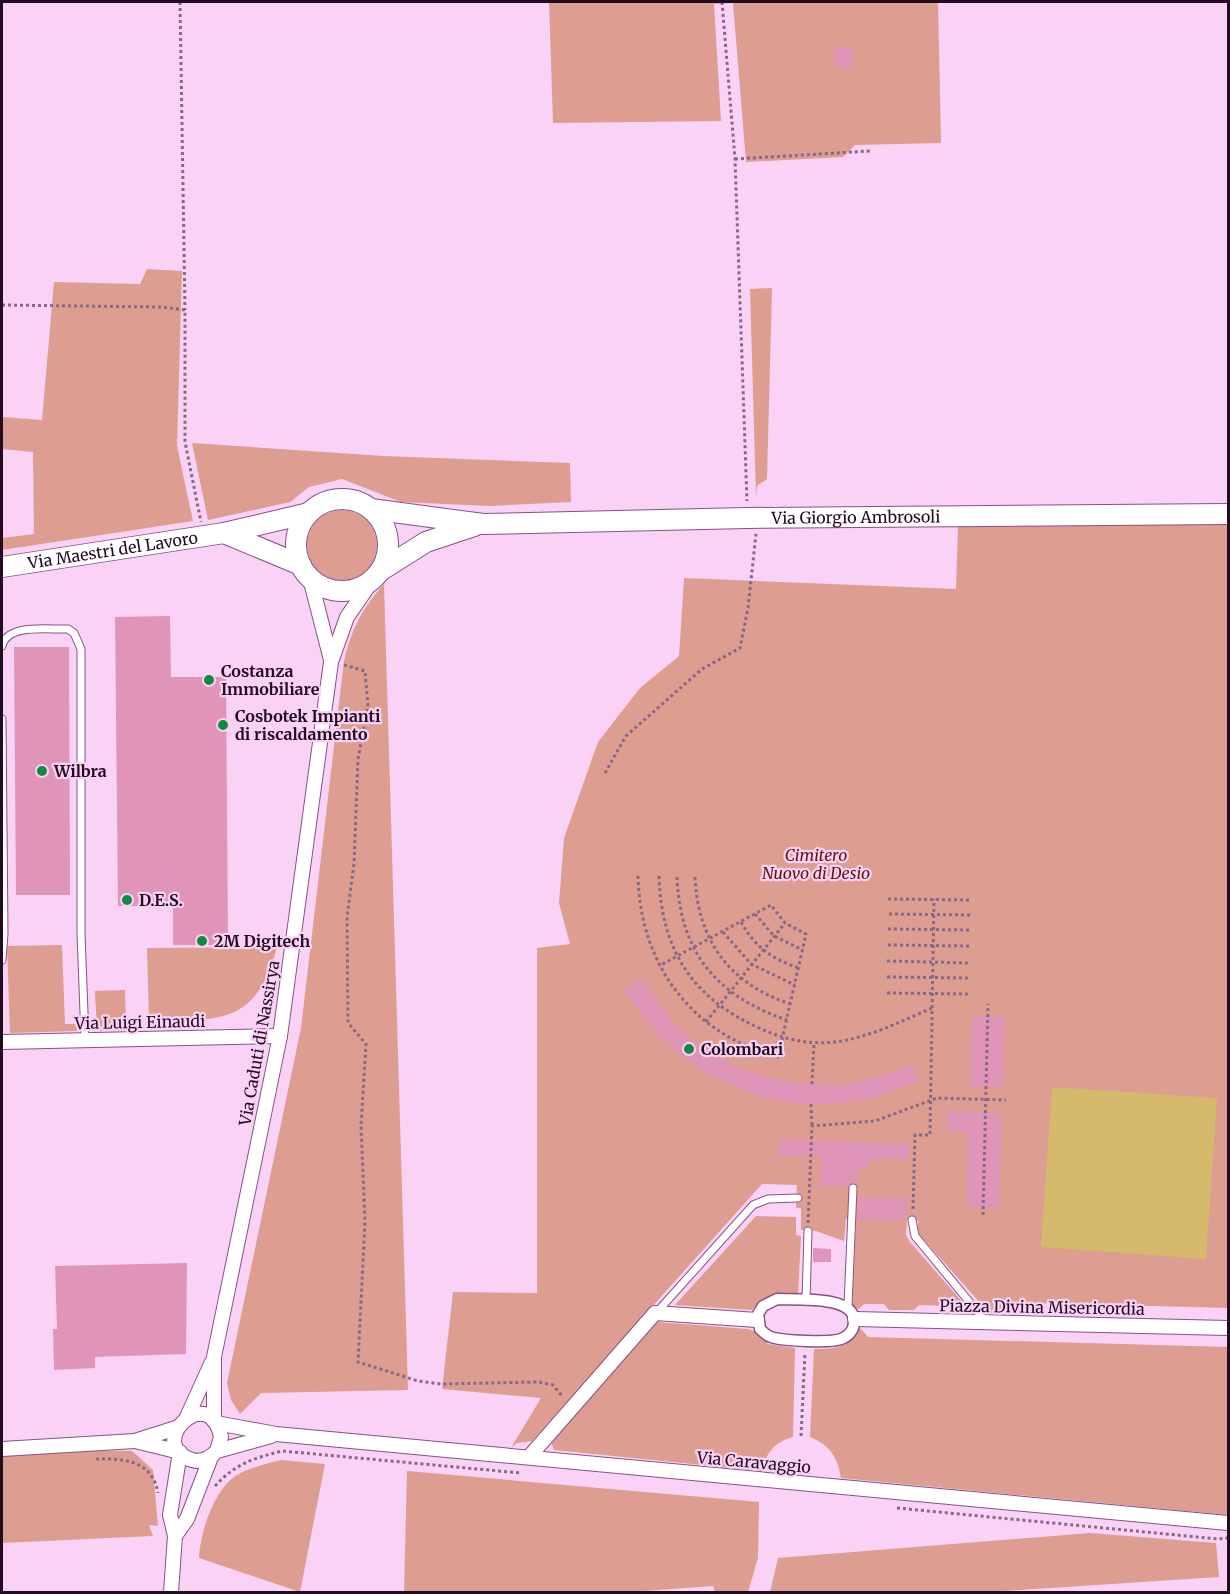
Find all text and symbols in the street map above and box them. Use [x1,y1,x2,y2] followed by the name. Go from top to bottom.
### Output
[770,506,940,528] street label: Via Giorgio Ambrosoli
[25,527,199,573] street label: Via Maestri del Lavoro
[221,661,320,699] place label: Costanza Immobiliare
[202,673,216,687] marker: Costanza Immobiliare
[235,706,381,744] place label: Cosbotek Impianti di riscaldamento
[216,718,230,732] marker: Cosbotek Impianti di riscaldamento
[53,761,107,781] place label: Wilbra
[35,764,49,778] marker: Wilbra
[762,845,870,883] park label: Cimitero Nuovo di Desio
[139,890,183,910] place label: D.E.S.
[120,893,134,907] marker: D.E.S.
[214,931,310,951] place label: 2M Digitech
[195,934,209,948] marker: 2M Digitech
[234,958,283,1128] street label: Via Caduti di Nassirya
[73,1011,206,1033] street label: Via Luigi Einaudi
[701,1039,784,1059] place label: Colombari
[682,1042,696,1056] marker: Colombari
[939,1295,1145,1319] street label: Piazza Divina Misericordia
[695,1447,812,1477] street label: Via Caravaggio

